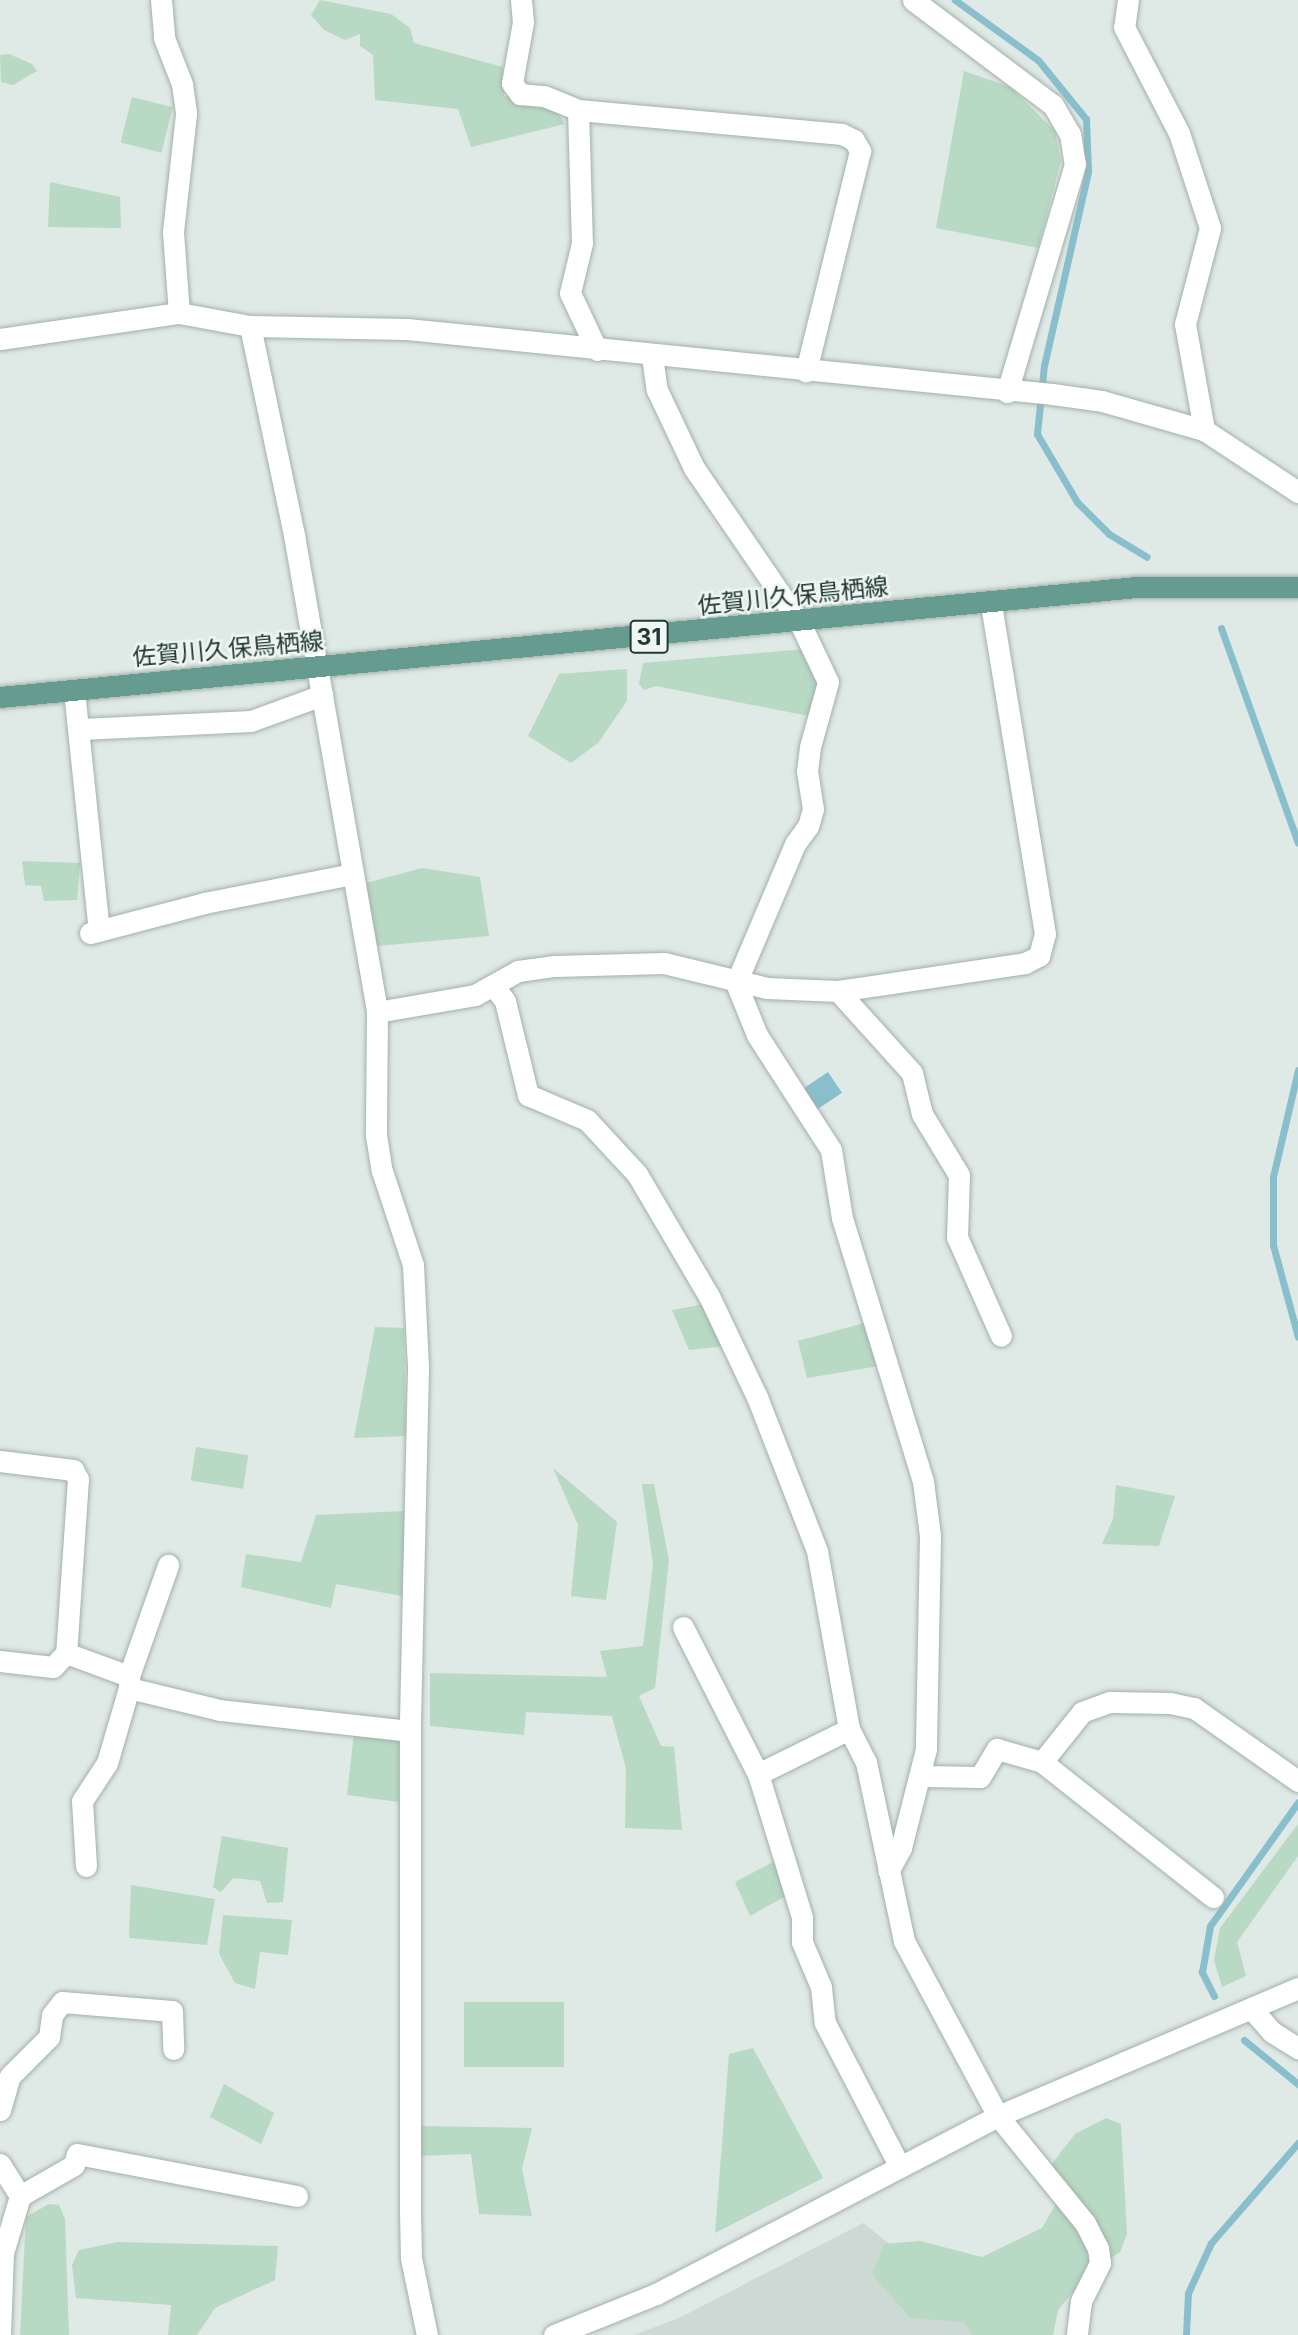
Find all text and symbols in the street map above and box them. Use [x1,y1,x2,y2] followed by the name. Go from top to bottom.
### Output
[696,572,890,620] street label: 佐賀川久保鳥栖線
[628,618,670,656] road number: 31
[131,626,325,672] street label: 佐賀川久保鳥栖線

